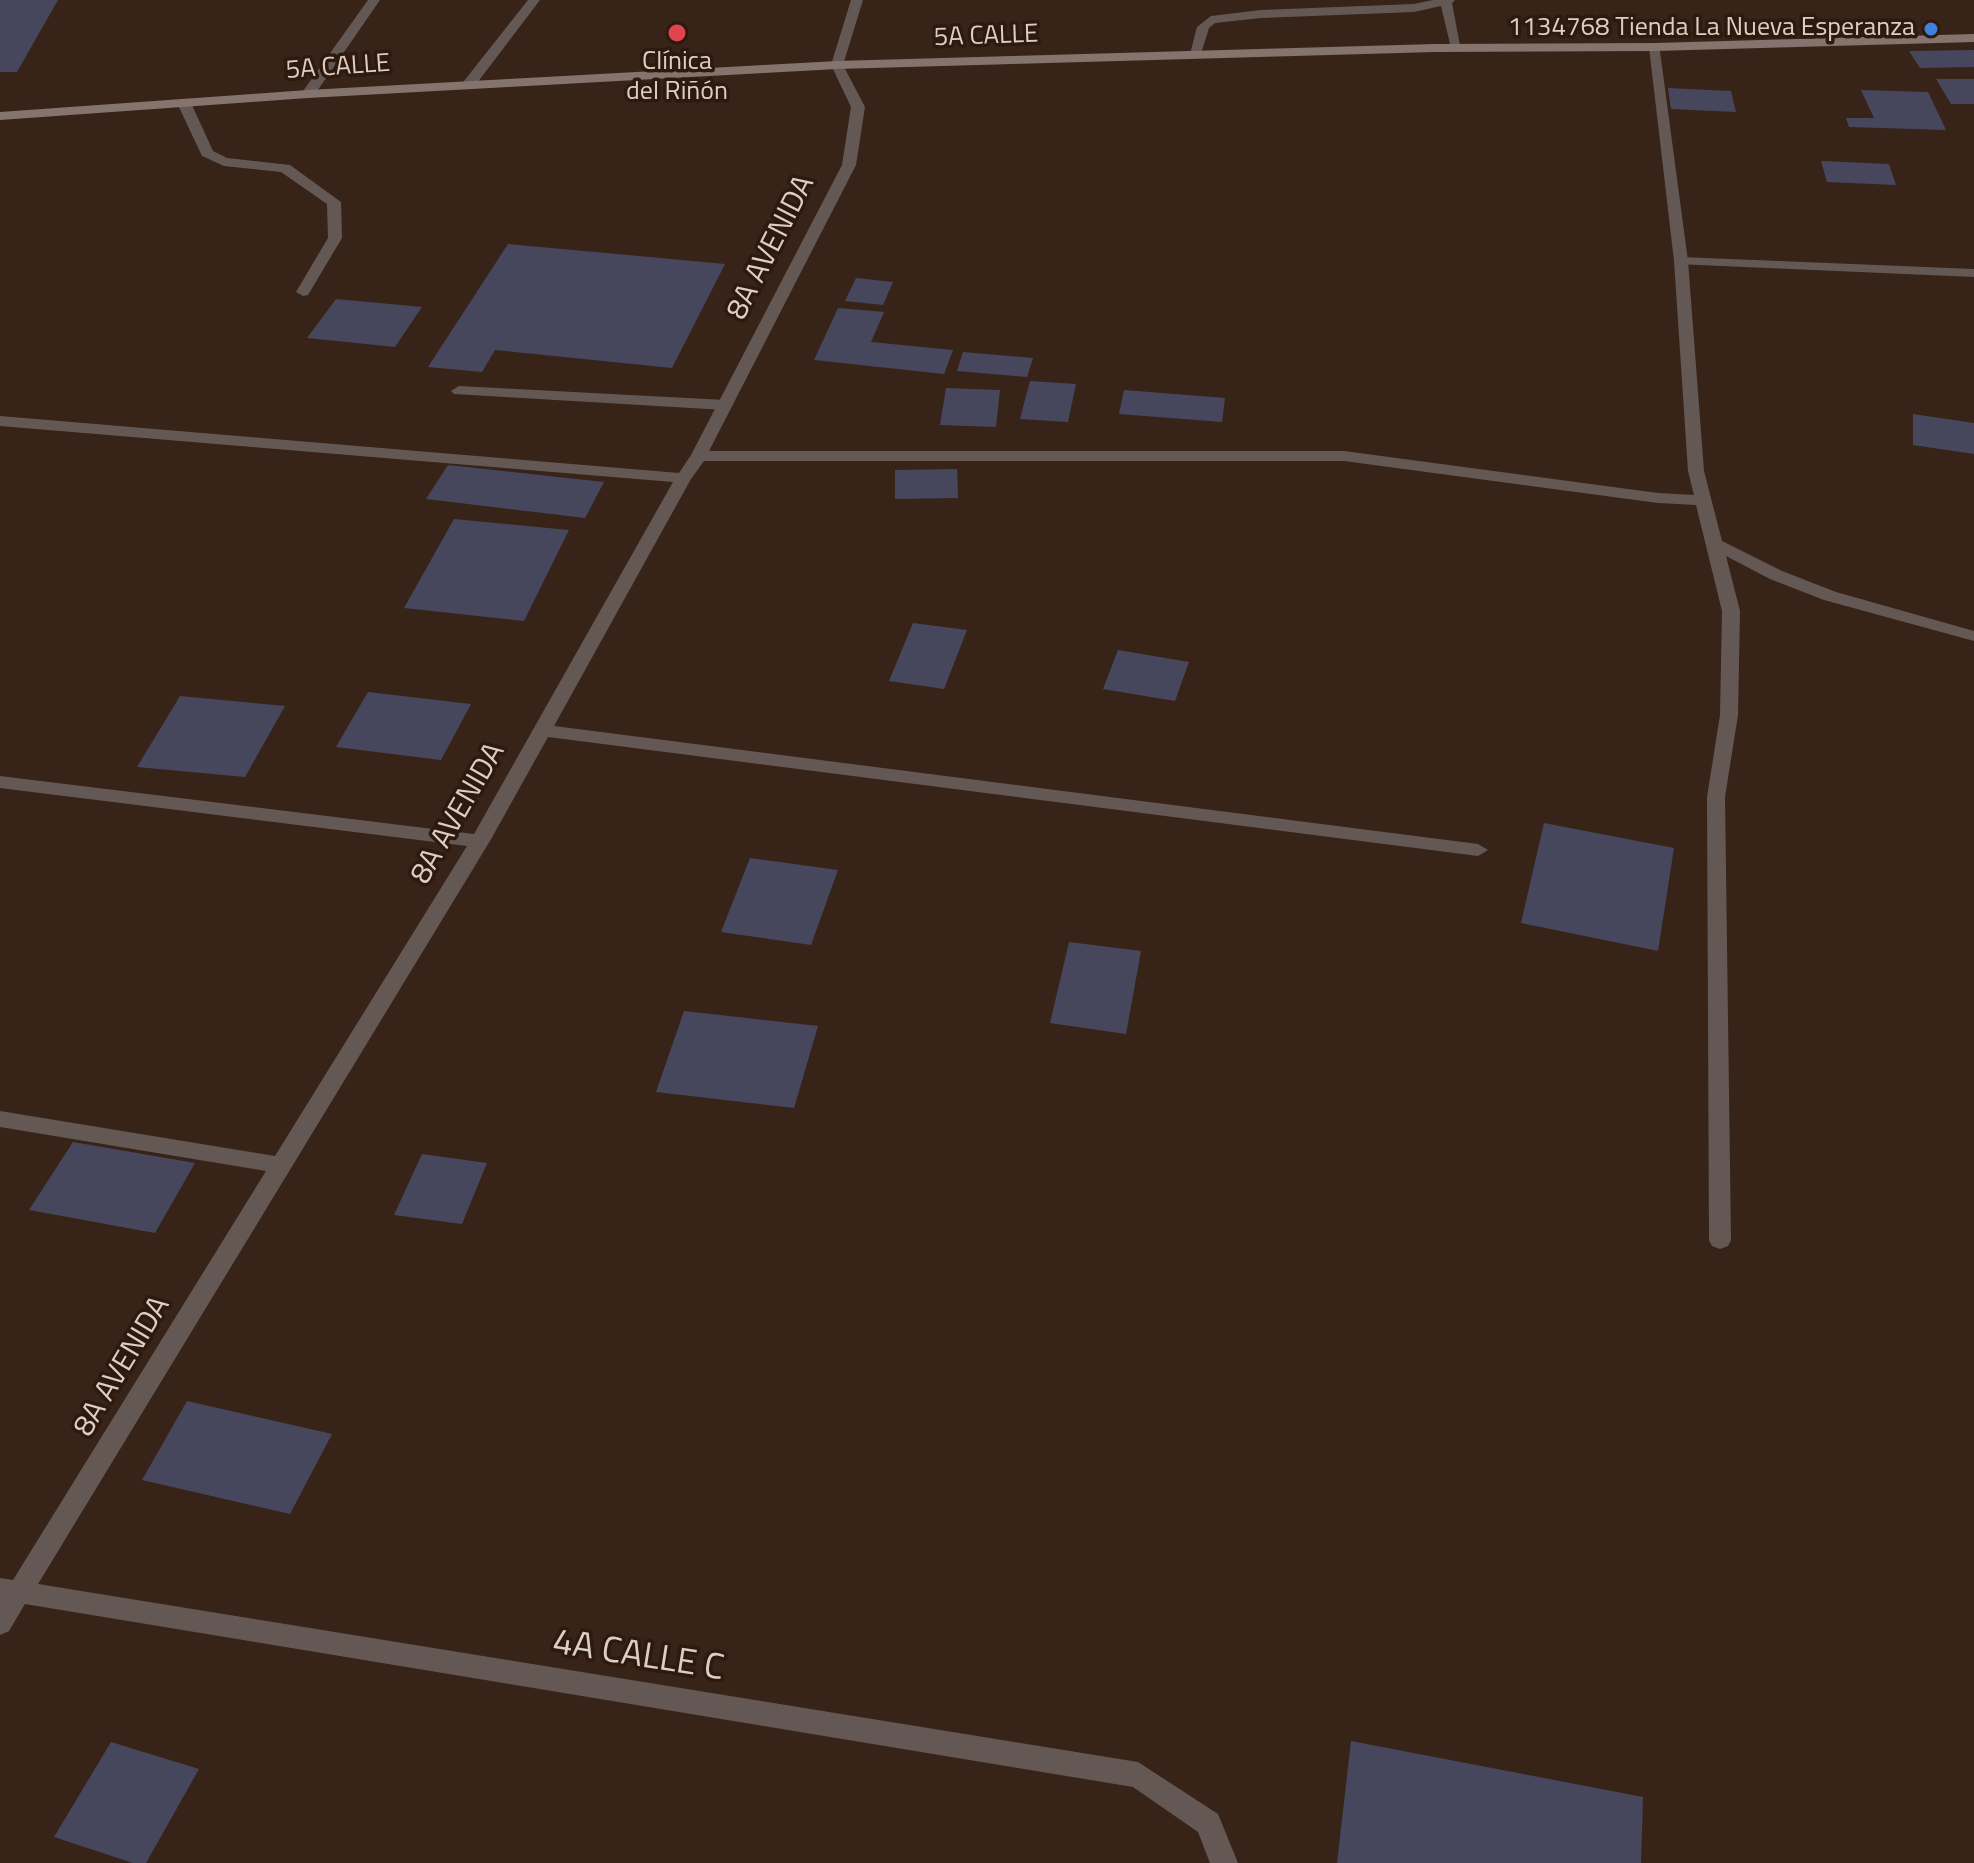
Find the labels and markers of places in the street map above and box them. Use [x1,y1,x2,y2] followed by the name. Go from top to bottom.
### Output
[1508,13,1915,45] place label: 1134768 Tienda La Nueva Esperanza
[1922,20,1940,38] marker: 1134768 Tienda La Nueva Esperanza
[666,22,688,44] marker: Clínica del Riñón
[626,47,728,108] place label: Clínica del Riñón

